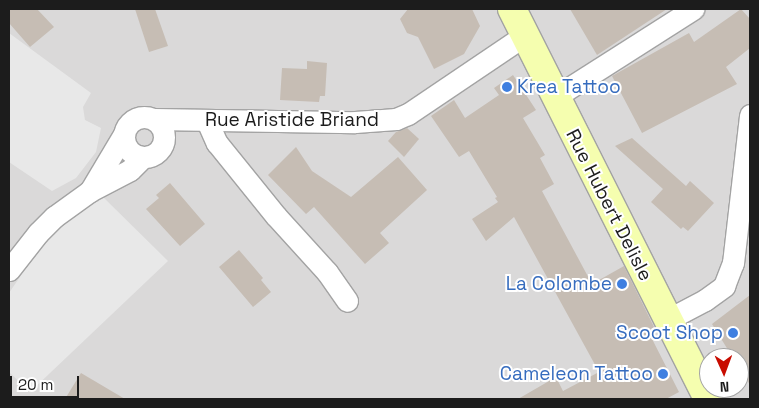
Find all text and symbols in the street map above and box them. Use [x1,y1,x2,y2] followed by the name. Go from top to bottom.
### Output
[517,76,621,98] place label: Krea Tattoo
[501,81,513,93] marker: Krea Tattoo
[205,109,379,131] street label: Rue Aristide Briand
[561,125,657,285] street label: Rue Hubert Delisle
[506,273,612,295] place label: La Colombe
[616,278,628,290] marker: La Colombe
[616,322,723,344] place label: Scoot Shop
[727,327,739,339] marker: Scoot Shop
[699,348,749,398] north arrow
[499,363,653,385] place label: Cameleon Tattoo
[12,366,81,398] scale bar
[657,368,669,380] marker: Cameleon Tattoo
[18,375,53,394] text: 20 m
[719,378,730,396] text: N

